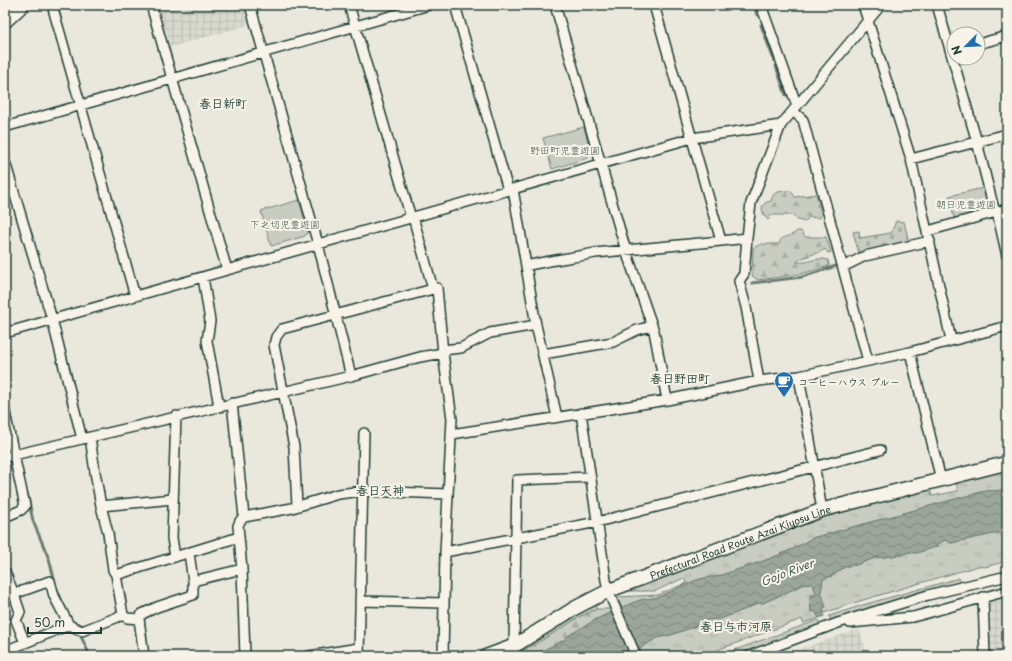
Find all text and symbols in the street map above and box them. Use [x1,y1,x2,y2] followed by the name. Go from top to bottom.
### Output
[946,26,986,66] north arrow
[947,43,966,58] text: N
[199,94,247,112] district label: 春日新町
[530,142,600,157] park label: 野田町児童遊園
[936,196,996,211] park label: 朝日児童遊園
[250,216,320,231] park label: 下之切児童遊園
[650,369,710,387] district label: 春日野田町
[773,370,795,398] cafe icon: コーヒーハウス ブルー
[798,374,900,389] place label: コーヒーハウス ブルー
[356,481,404,499] district label: 春日天神
[647,501,833,582] street label: Prefectural Road Route Azai Kiyosu Line
[758,553,818,590] water label: Gojo River
[28,609,101,635] scale bar
[34,613,65,631] text: 50 m
[700,617,772,635] district label: 春日与市河原

